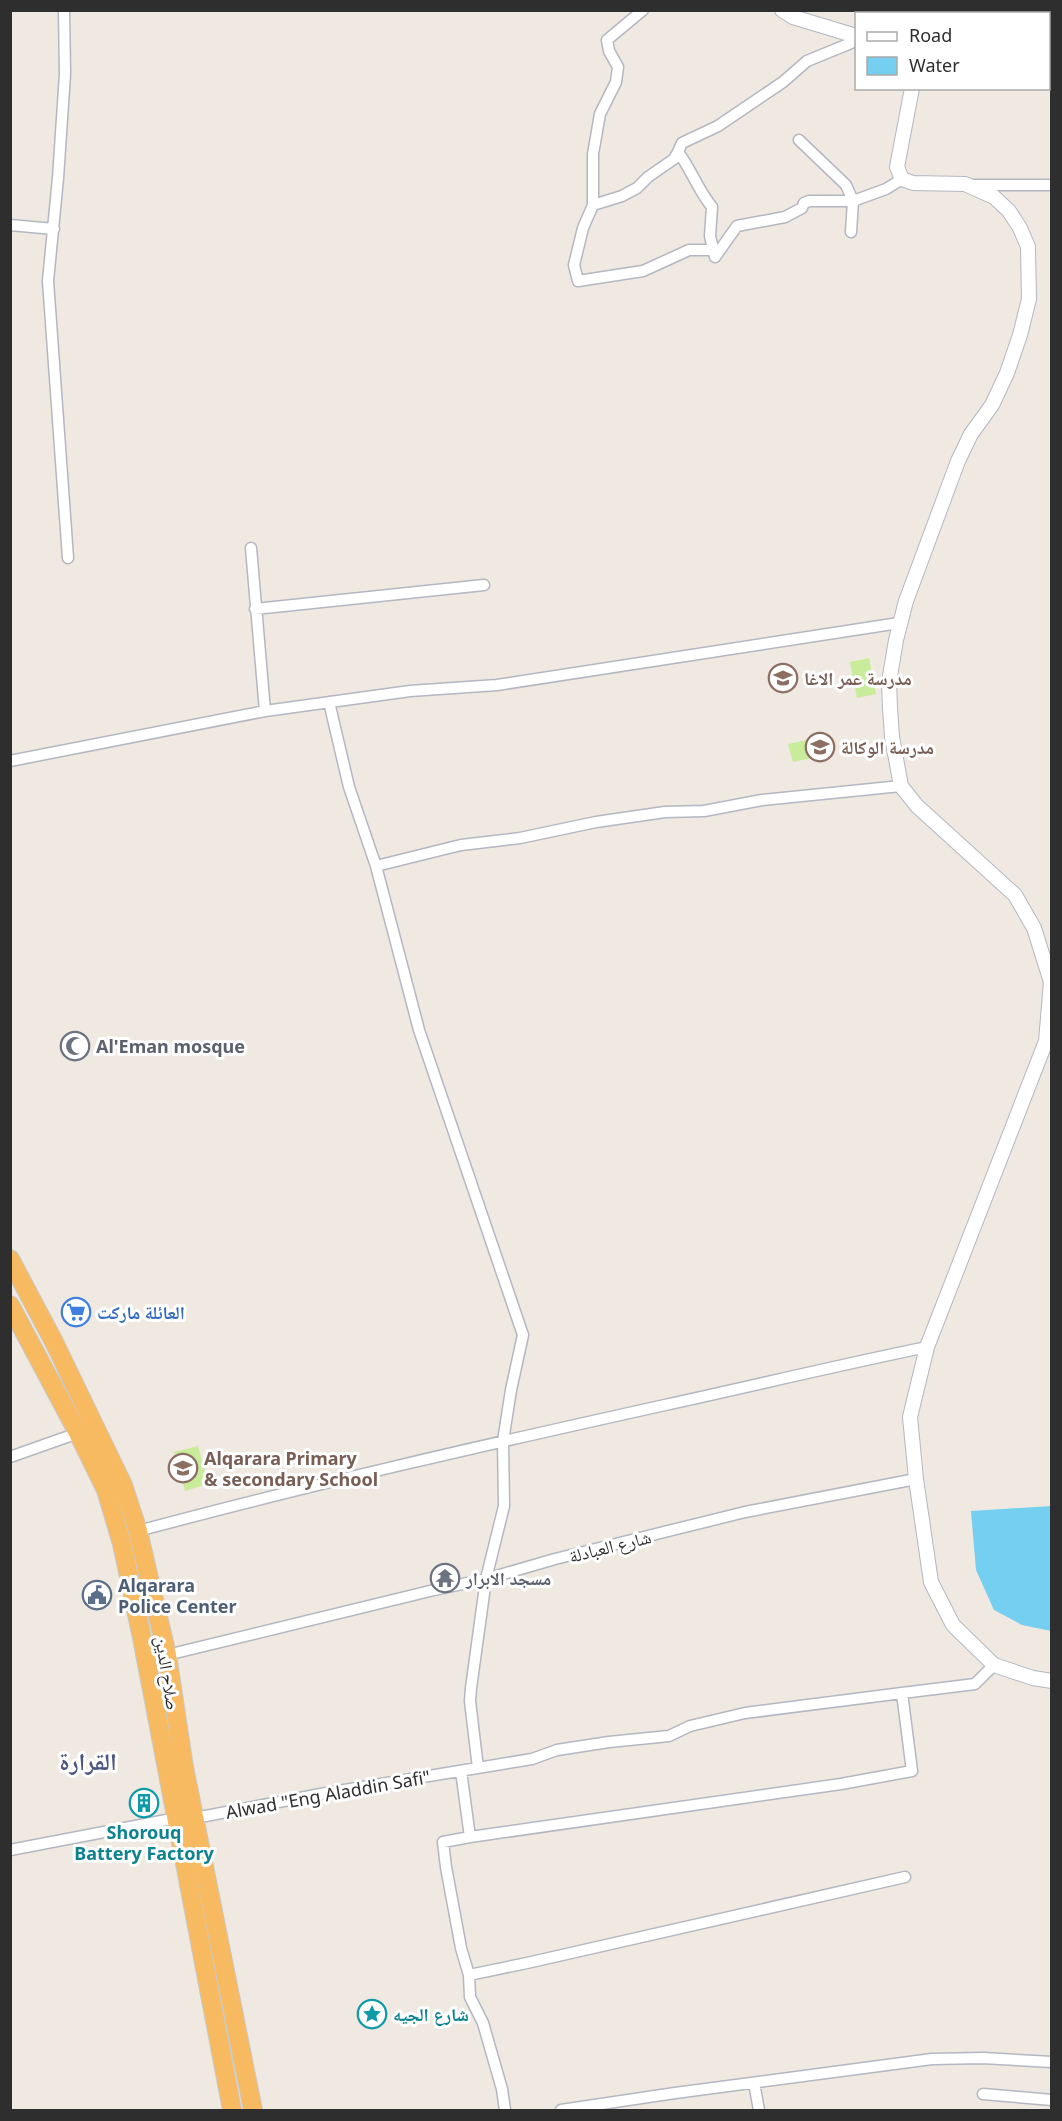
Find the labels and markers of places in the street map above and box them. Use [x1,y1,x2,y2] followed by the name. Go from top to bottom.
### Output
[767,662,799,694] school or university icon: مدرسة عمر الاغا
[804,666,912,690] place label: مدرسة عمر الاغا
[804,731,836,763] school or university icon: مدرسة الوكالة
[841,735,934,759] place label: مدرسة الوكالة
[59,1030,91,1062] mosque icon: Al'Eman mosque
[96,1034,245,1058] place label: Al'Eman mosque
[60,1296,92,1328] supermarket icon: العائلة ماركت
[97,1300,185,1324] place label: العائلة ماركت
[204,1446,378,1491] place label: Alqarara Primary & secondary School
[167,1452,199,1484] school or university icon: Alqarara Primary & secondary School
[429,1562,461,1594] temple icon: مسجد الابرار
[465,1566,551,1590] place label: مسجد الابرار
[118,1573,237,1618] place label: Alqarara Police Center
[81,1579,113,1611] public building icon: Alqarara Police Center
[128,1787,160,1819] building icon: Shorouq Battery Factory
[74,1820,214,1865] place label: Shorouq Battery Factory
[356,1998,388,2030] place icon: شارع الجيه
[393,2002,469,2026] place label: شارع الجيه

